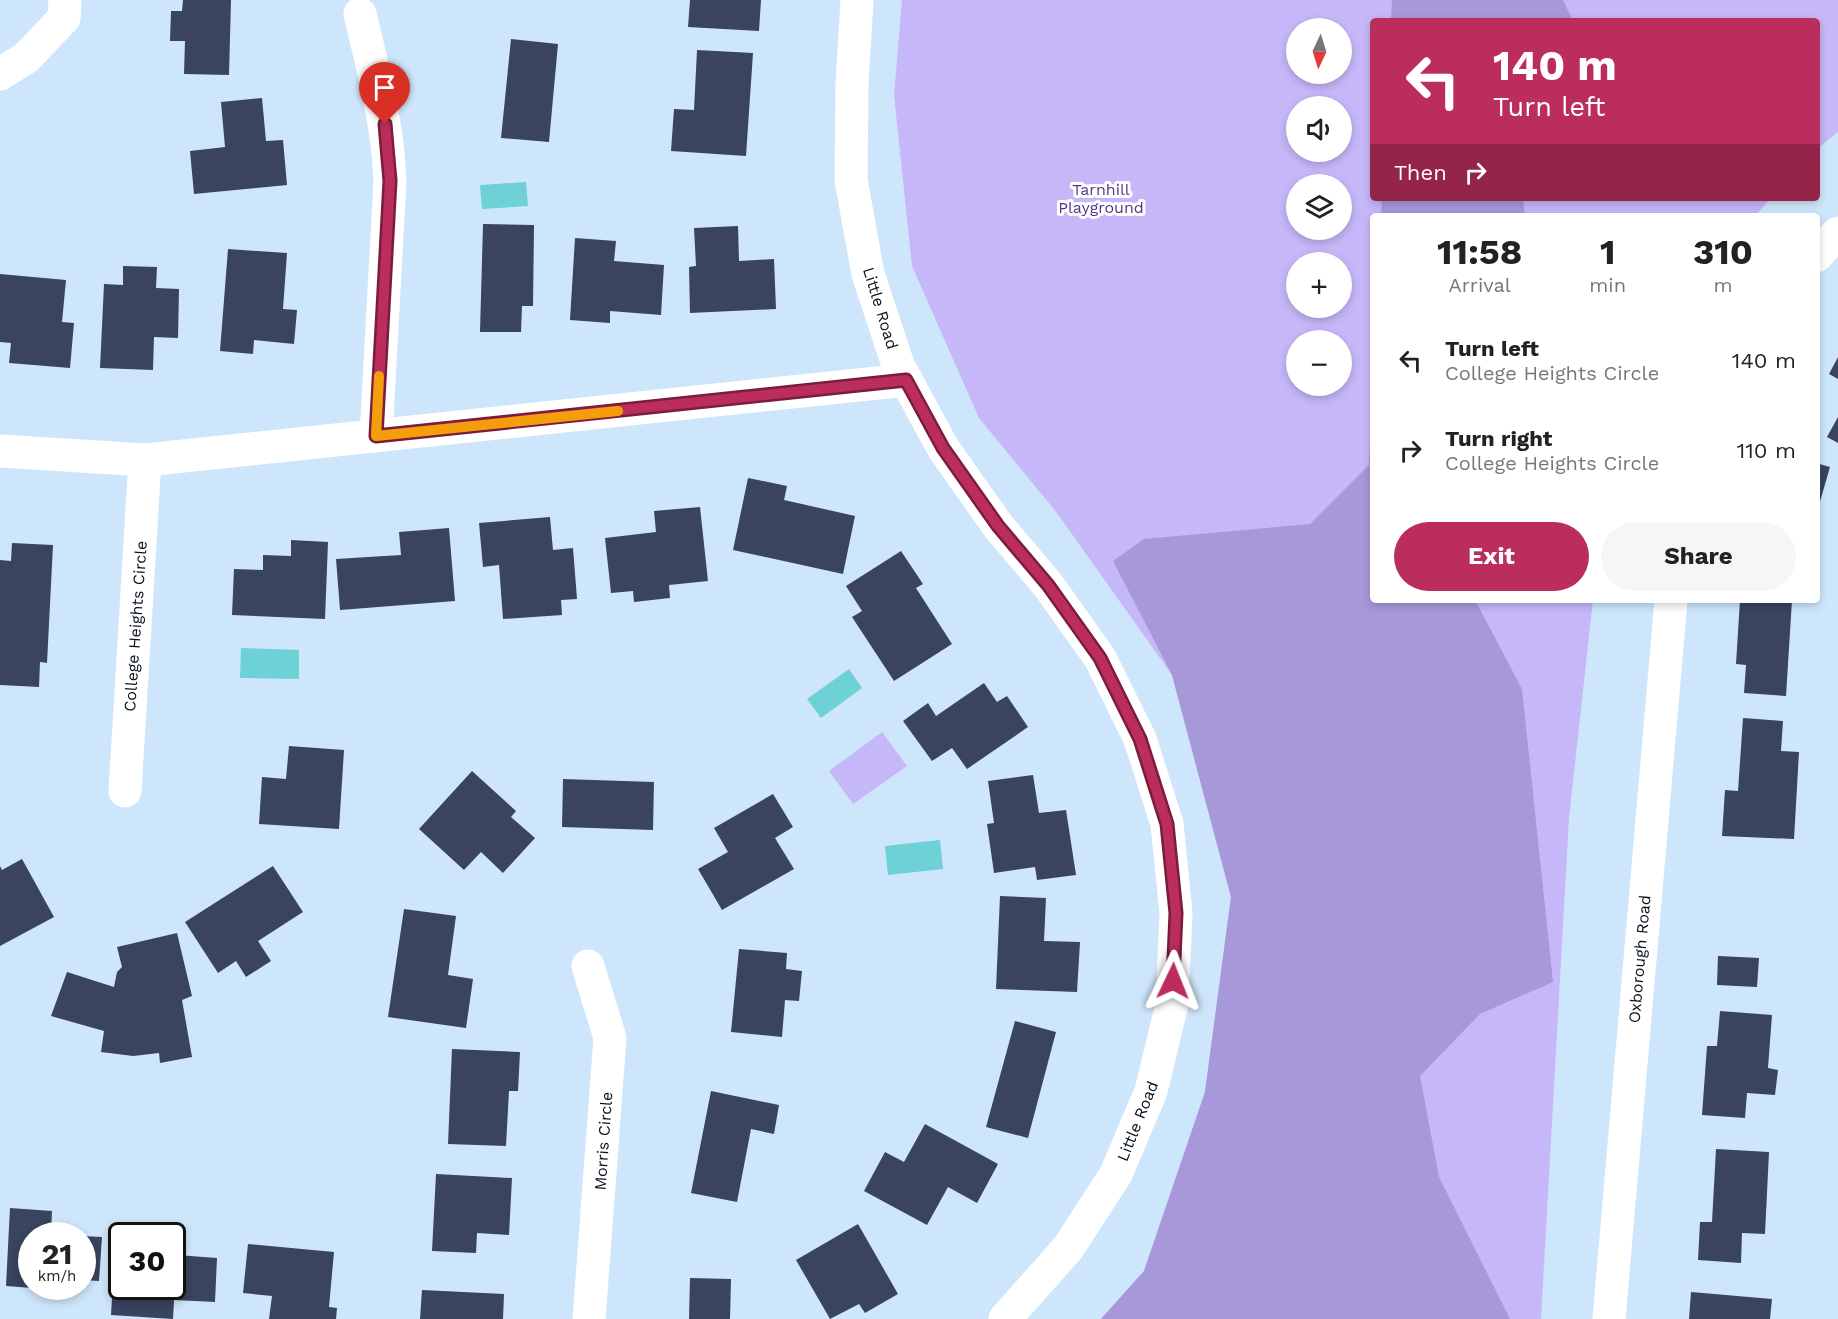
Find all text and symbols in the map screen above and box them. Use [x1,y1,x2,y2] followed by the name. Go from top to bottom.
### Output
[1286,18,1352,84] north arrow
[1286,18,1352,396] map controls
[1493,41,1617,90] text: 140 m
[1394,42,1472,120] icon: left
[359,62,410,124] pin
[368,71,401,104] icon: arrive
[1493,91,1605,123] text: Turn left
[1286,96,1352,162] button: sound
[1459,156,1492,189] icon: right
[1394,160,1447,185] text: Then
[1286,174,1352,240] button: layers
[1058,180,1144,217] park label: Tarnhill Playground
[1437,231,1522,273] text: 11:58
[1600,231,1615,273] text: 1
[1693,231,1753,273] text: 310
[1286,252,1352,318] button: +
[859,265,902,351] street label: Little Road
[1448,273,1511,297] text: Arrival
[1589,273,1626,297] text: min
[1714,273,1733,297] text: m
[1286,330,1352,396] button: −
[1445,336,1539,361] text: Turn left
[1394,344,1427,377] icon: left
[1732,348,1796,373] text: 140 m
[1445,361,1659,385] text: College Heights Circle
[1445,426,1552,451] text: Turn right
[1394,434,1427,467] icon: right
[1737,438,1796,463] text: 110 m
[1445,451,1659,475] text: College Heights Circle
[1394,522,1589,591] button: Exit
[1601,522,1796,591] button: Share
[120,540,151,712] street label: College Heights Circle
[1624,894,1655,1024] street label: Oxborough Road
[1141,949,1205,1013] position arrow
[1113,1078,1162,1164] street label: Little Road
[591,1091,616,1191] street label: Morris Circle
[108,1222,186,1300] speed limit sign: 30
[42,1236,72,1271] text: 21
[38,1267,76,1285] text: km/h

